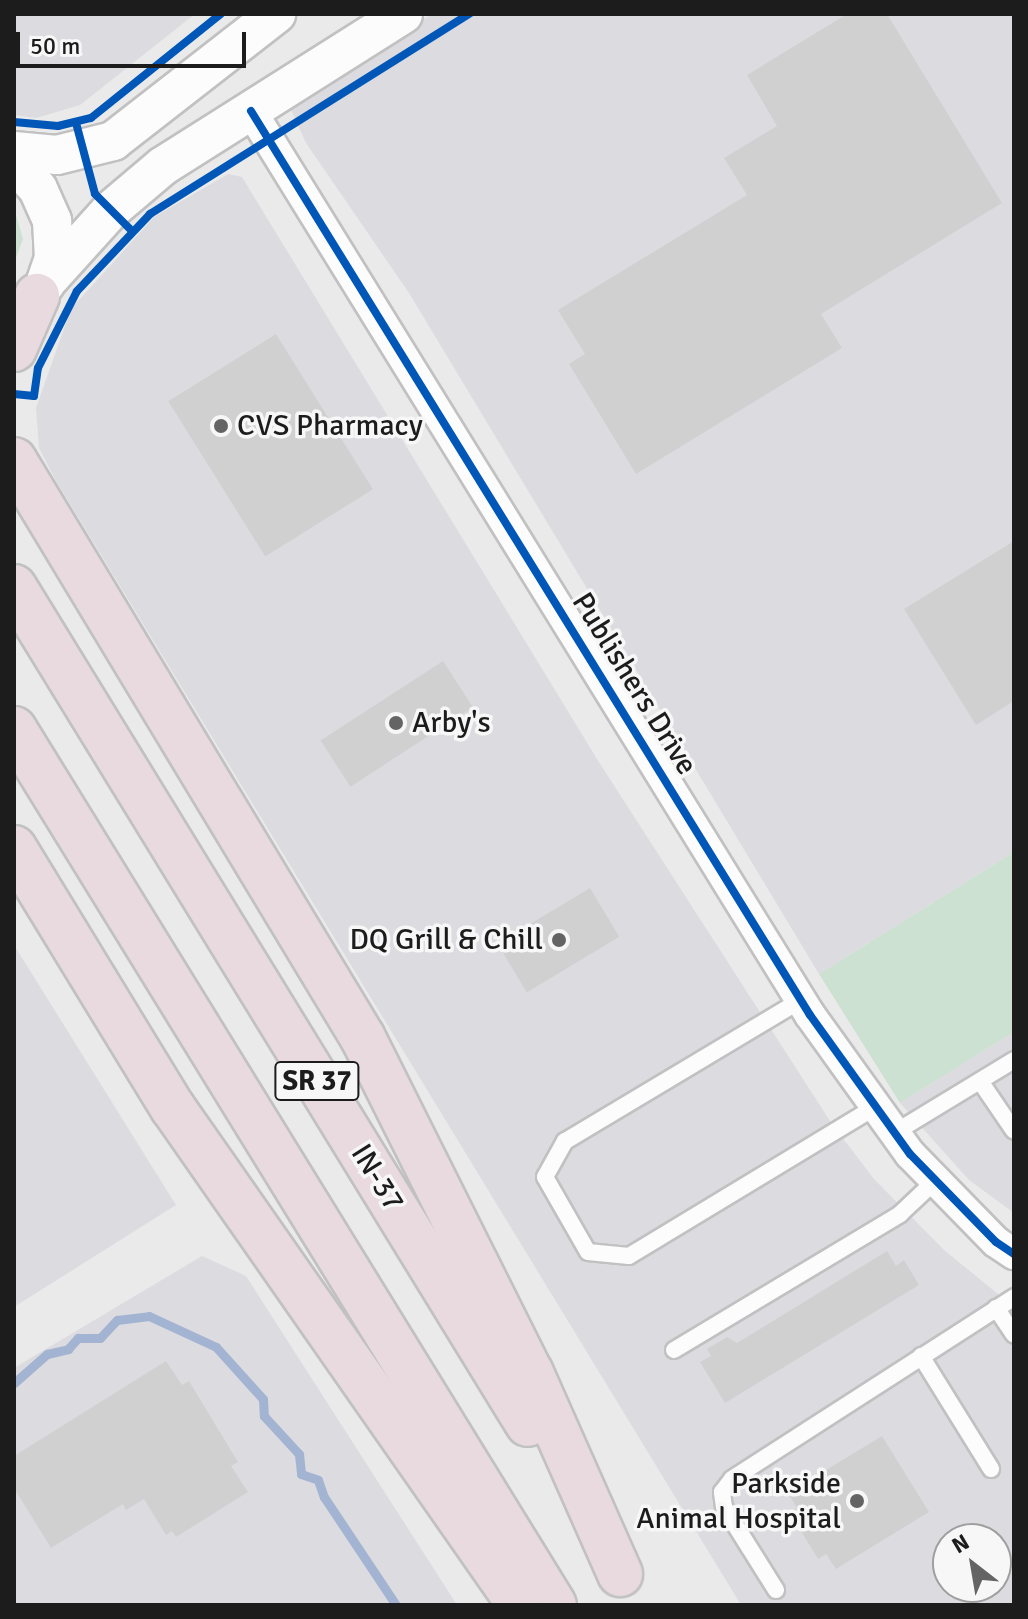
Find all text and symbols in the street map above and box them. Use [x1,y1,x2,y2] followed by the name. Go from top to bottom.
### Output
[20,16,250,66] scale bar
[30,31,80,61] text: 50 m
[237,408,423,444] place label: CVS Pharmacy
[212,417,230,435] marker: CVS Pharmacy
[564,586,704,782] street label: Publishers Drive
[412,705,491,741] place label: Arby's
[387,714,405,732] marker: Arby's
[349,922,543,958] place label: DQ Grill & Chill
[550,931,568,949] marker: DQ Grill & Chill
[273,1057,361,1105] road number: SR 37
[343,1138,411,1218] street label: IN-37
[636,1466,841,1536] place label: Parkside Animal Hospital
[848,1492,866,1510] marker: Parkside Animal Hospital
[932,1523,1012,1603] north arrow
[947,1528,974,1559] text: N

